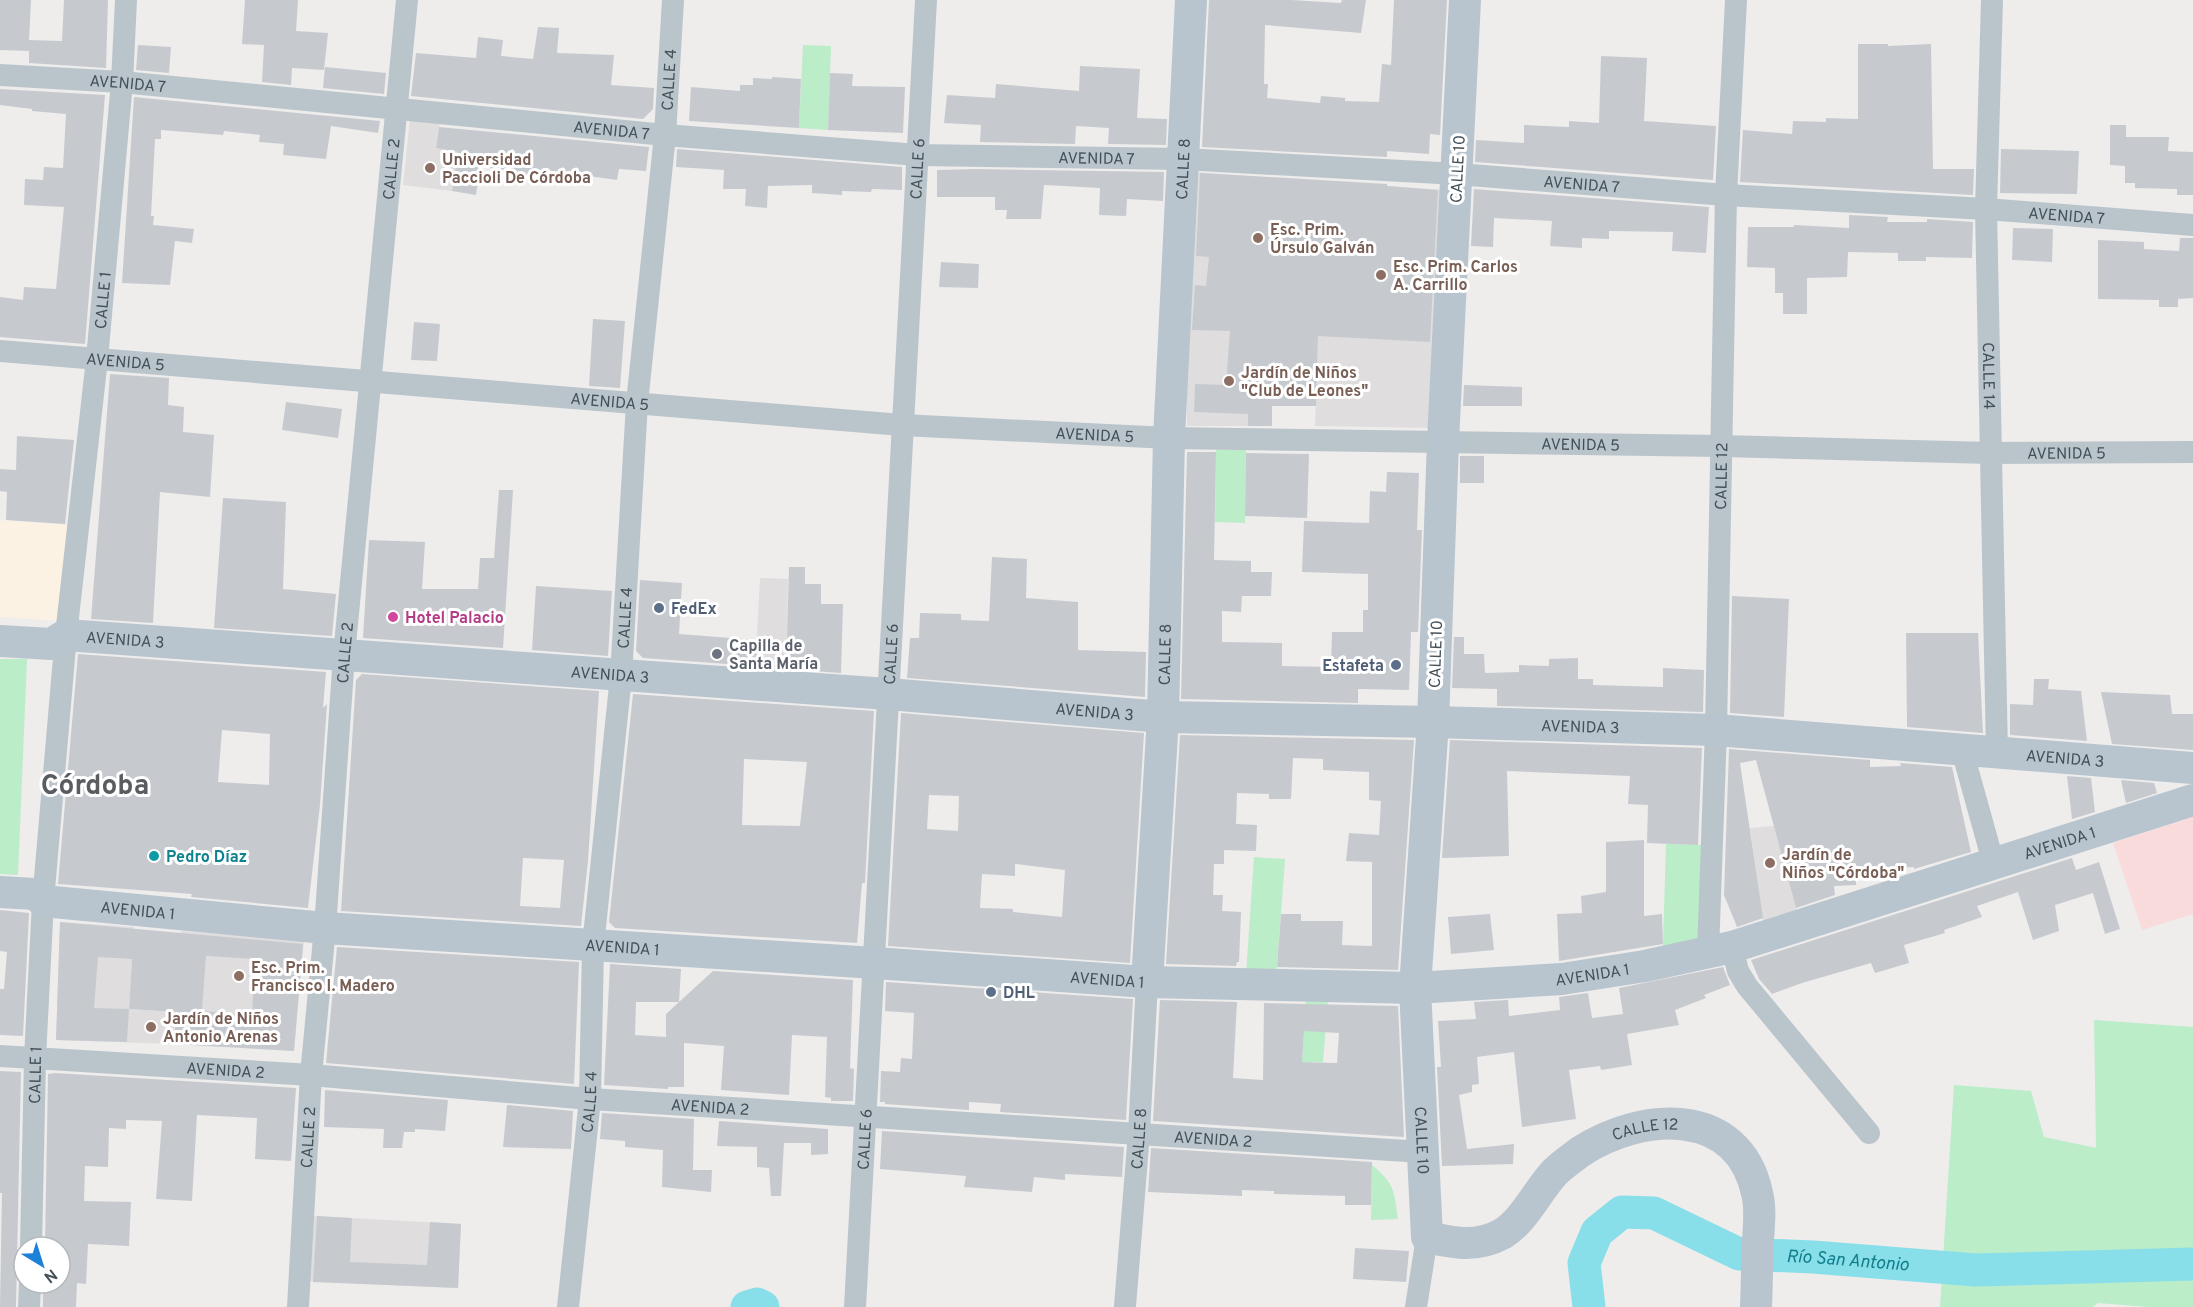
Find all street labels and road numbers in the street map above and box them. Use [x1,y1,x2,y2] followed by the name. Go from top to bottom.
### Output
[658,48,682,111] street label: CALLE 4
[89,72,167,98] street label: AVENIDA 7
[572,118,650,145] street label: AVENIDA 7
[1447,135,1471,204] street label: CALLE 10
[380,137,406,201] street label: CALLE 2
[907,138,930,200] street label: CALLE 6
[1173,138,1196,200] street label: CALLE 8
[1058,149,1135,170] street label: AVENIDA 7
[1542,173,1620,199] street label: AVENIDA 7
[2027,204,2105,230] street label: AVENIDA 7
[92,271,117,330] street label: CALLE 1
[1977,342,1998,410] street label: CALLE 14
[85,350,166,376] street label: AVENIDA 5
[570,390,650,416] street label: AVENIDA 5
[1055,424,1135,448] street label: AVENIDA 5
[1541,435,1620,457] street label: AVENIDA 5
[1712,442,1733,510] street label: CALLE 12
[2027,444,2106,465] street label: AVENIDA 5
[615,586,638,649] street label: CALLE 4
[1426,620,1448,688] street label: CALLE 10
[334,621,359,684] street label: CALLE 2
[881,623,904,685] street label: CALLE 6
[1156,624,1177,686] street label: CALLE 8
[85,628,165,654] street label: AVENIDA 3
[570,663,650,689] street label: AVENIDA 3
[1054,700,1134,727] street label: AVENIDA 3
[1541,717,1620,739] street label: AVENIDA 3
[2025,747,2105,773] street label: AVENIDA 3
[2021,824,2099,865] street label: AVENIDA 1
[99,899,176,926] street label: AVENIDA 1
[584,937,660,961] street label: AVENIDA 1
[1555,961,1631,991] street label: AVENIDA 1
[1069,969,1145,994] street label: AVENIDA 1
[26,1046,48,1104] street label: CALLE 1
[186,1059,265,1084] street label: AVENIDA 2
[578,1071,603,1134] street label: CALLE 4
[670,1096,750,1121] street label: AVENIDA 2
[298,1106,321,1169] street label: CALLE 2
[1409,1106,1432,1175] street label: CALLE 10
[1128,1107,1152,1170] street label: CALLE 8
[854,1108,878,1171] street label: CALLE 6
[1610,1116,1679,1146] street label: CALLE 12
[1173,1128,1253,1153] street label: AVENIDA 2

